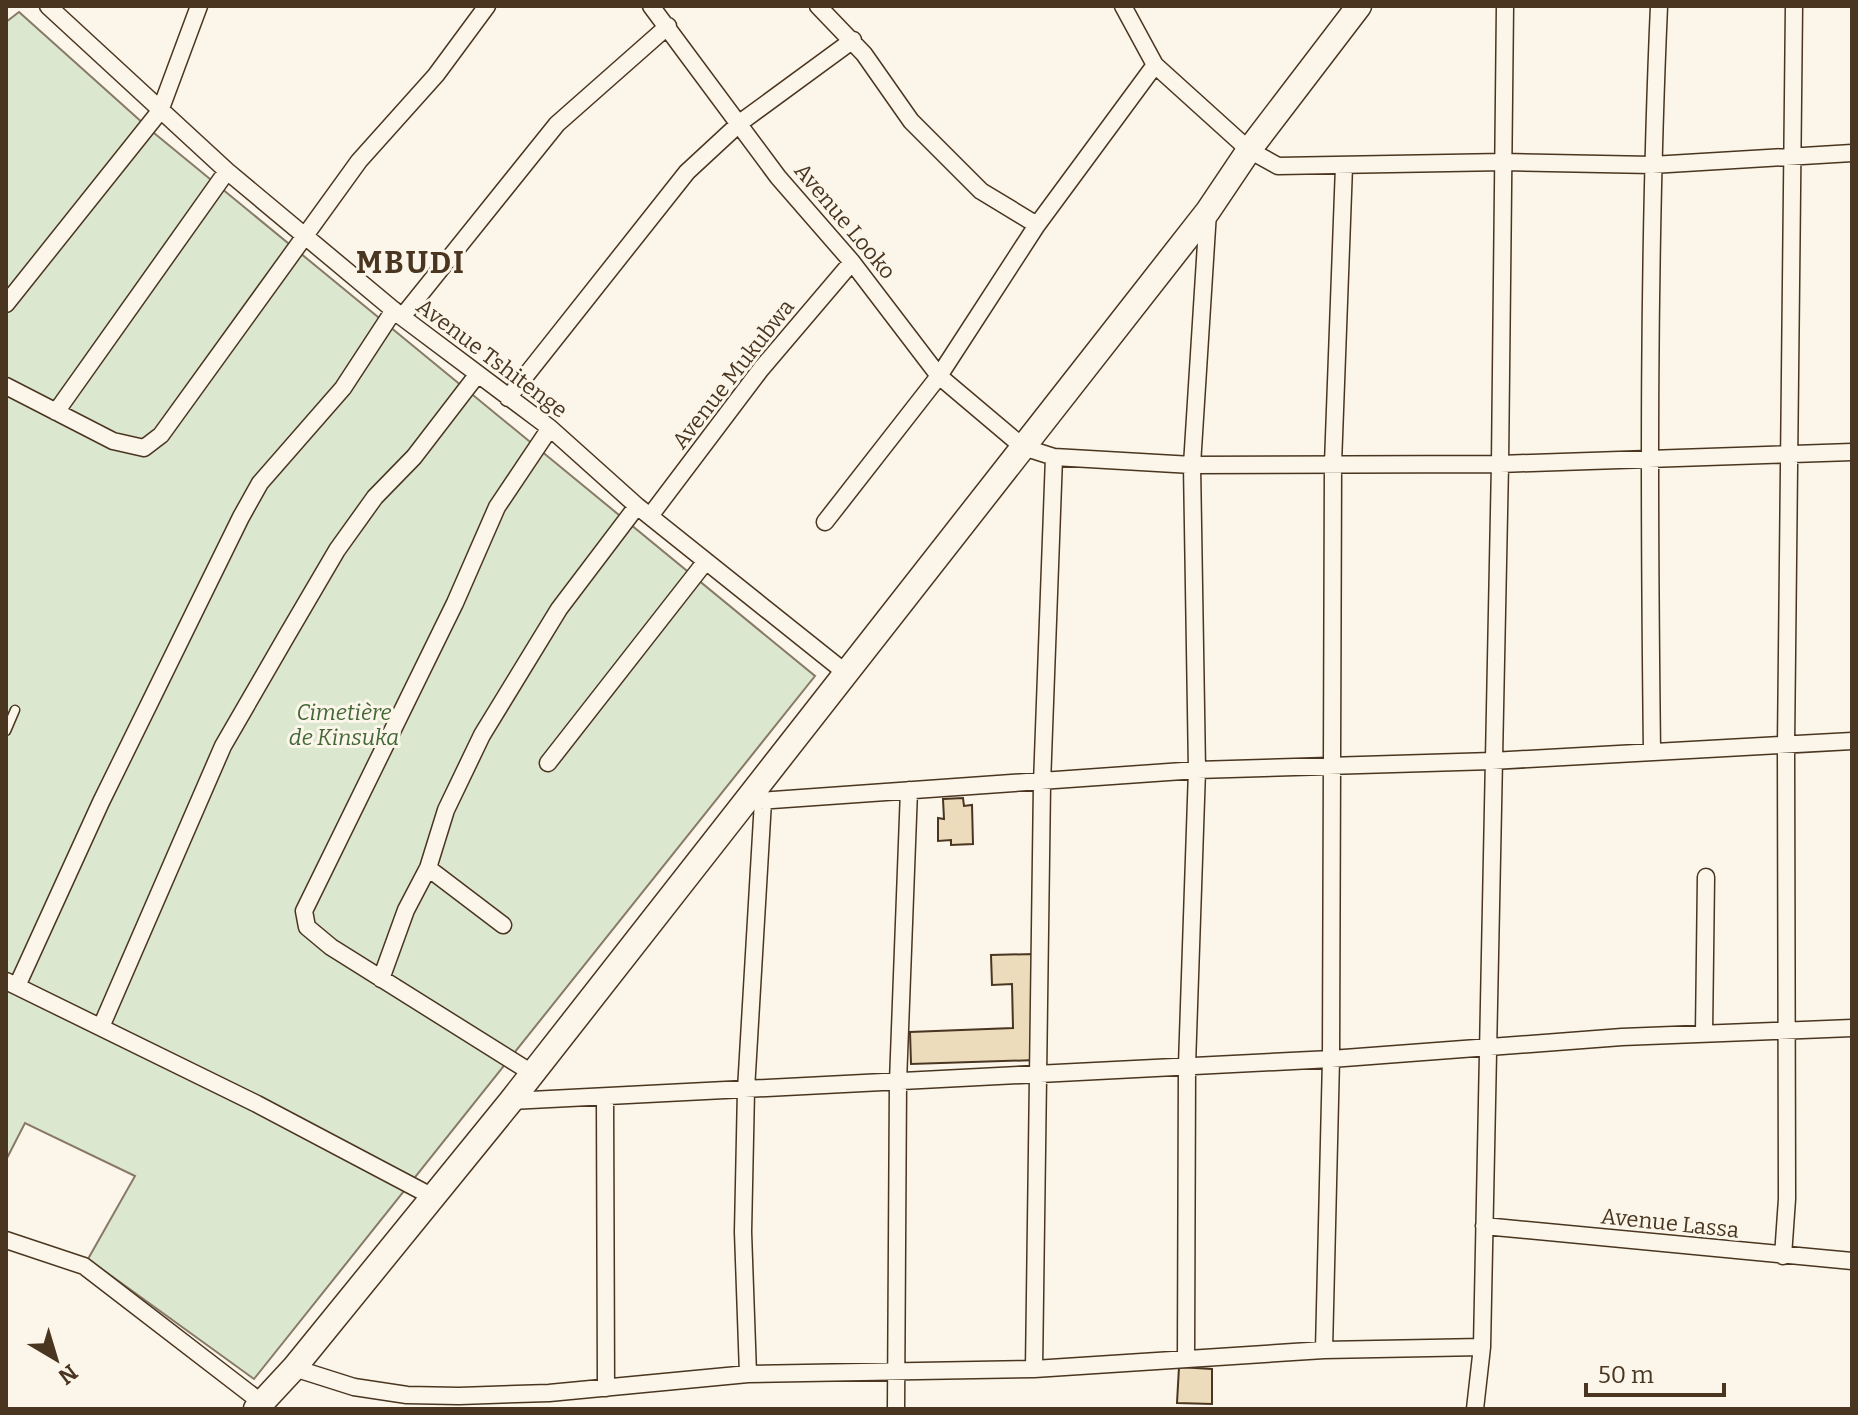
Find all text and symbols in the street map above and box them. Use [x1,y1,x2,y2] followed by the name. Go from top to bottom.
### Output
[789,157,901,285] street label: Avenue Looko
[356,245,466,281] district label: MBUDI
[411,292,573,424] street label: Avenue Tshitenge
[666,294,800,454] street label: Avenue Mukubwa
[289,699,399,751] park label: Cimetière de Kinsuka
[1600,1202,1740,1244] street label: Avenue Lassa
[16,1319,96,1399] north arrow
[1586,1347,1724,1397] scale bar
[53,1358,83,1390] text: N
[1598,1361,1654,1389] text: 50 m

